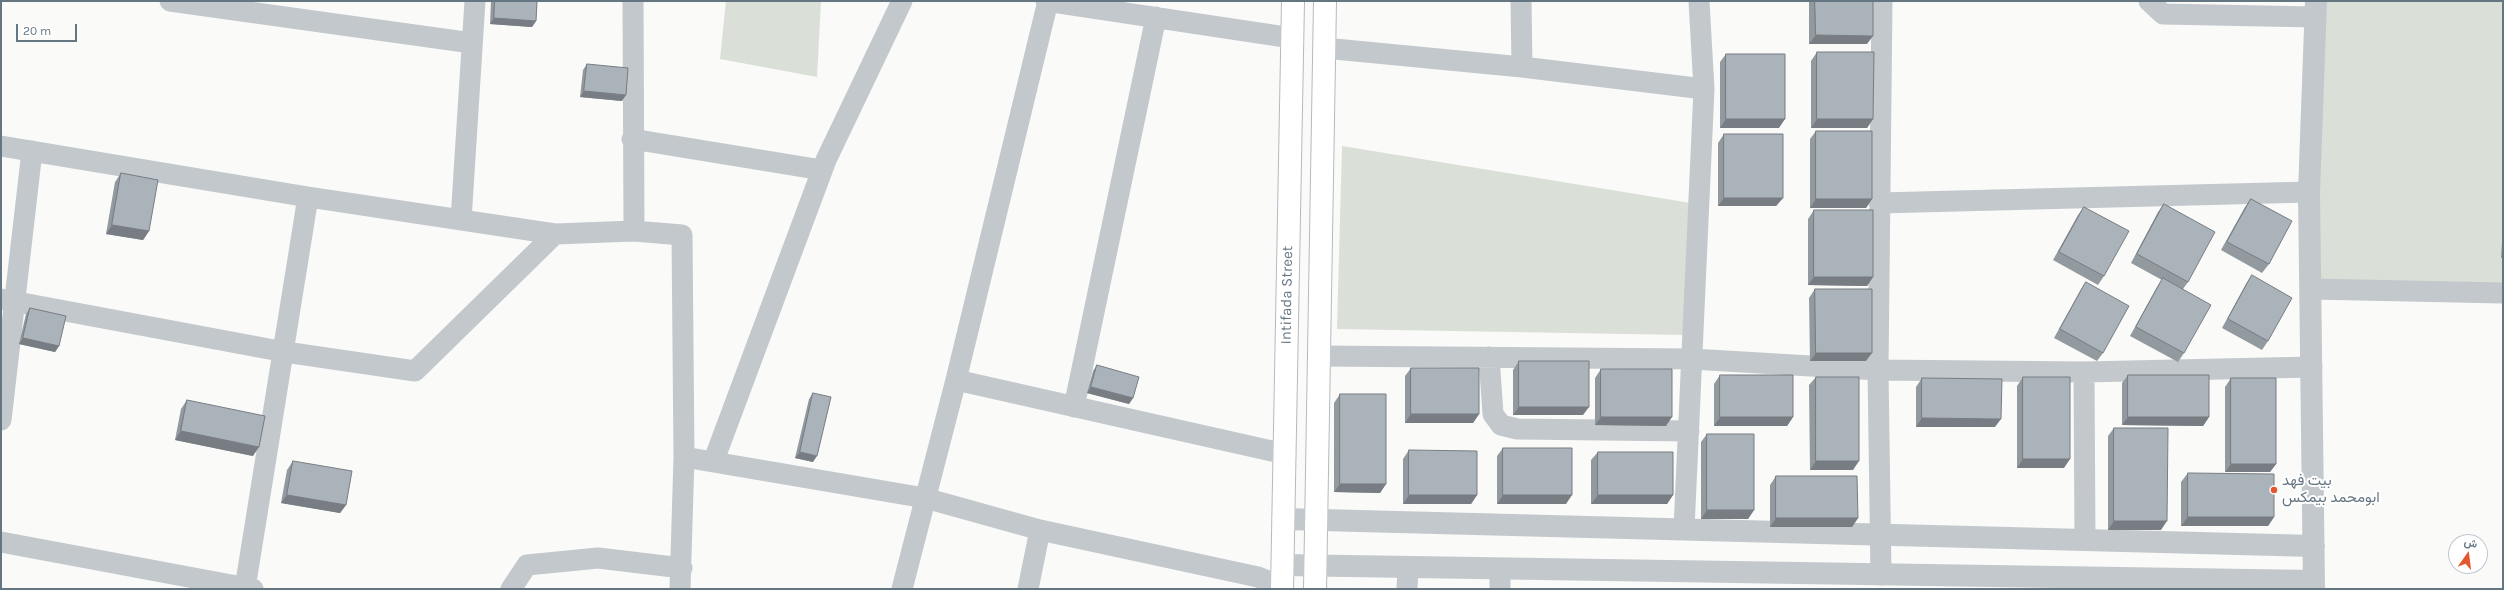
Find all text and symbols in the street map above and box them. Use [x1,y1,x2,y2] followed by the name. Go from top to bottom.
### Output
[18,16,79,42] scale bar
[23,24,51,38] text: 20 m
[1277,246,1297,344] street label: Intifada Street
[2282,472,2380,507] place label: بيت فهد ابومحمد بيمكس
[2269,485,2279,495] marker: بيت فهد ابومحمد بيمكس
[2448,534,2488,574] north arrow
[2463,535,2479,551] text: ش

